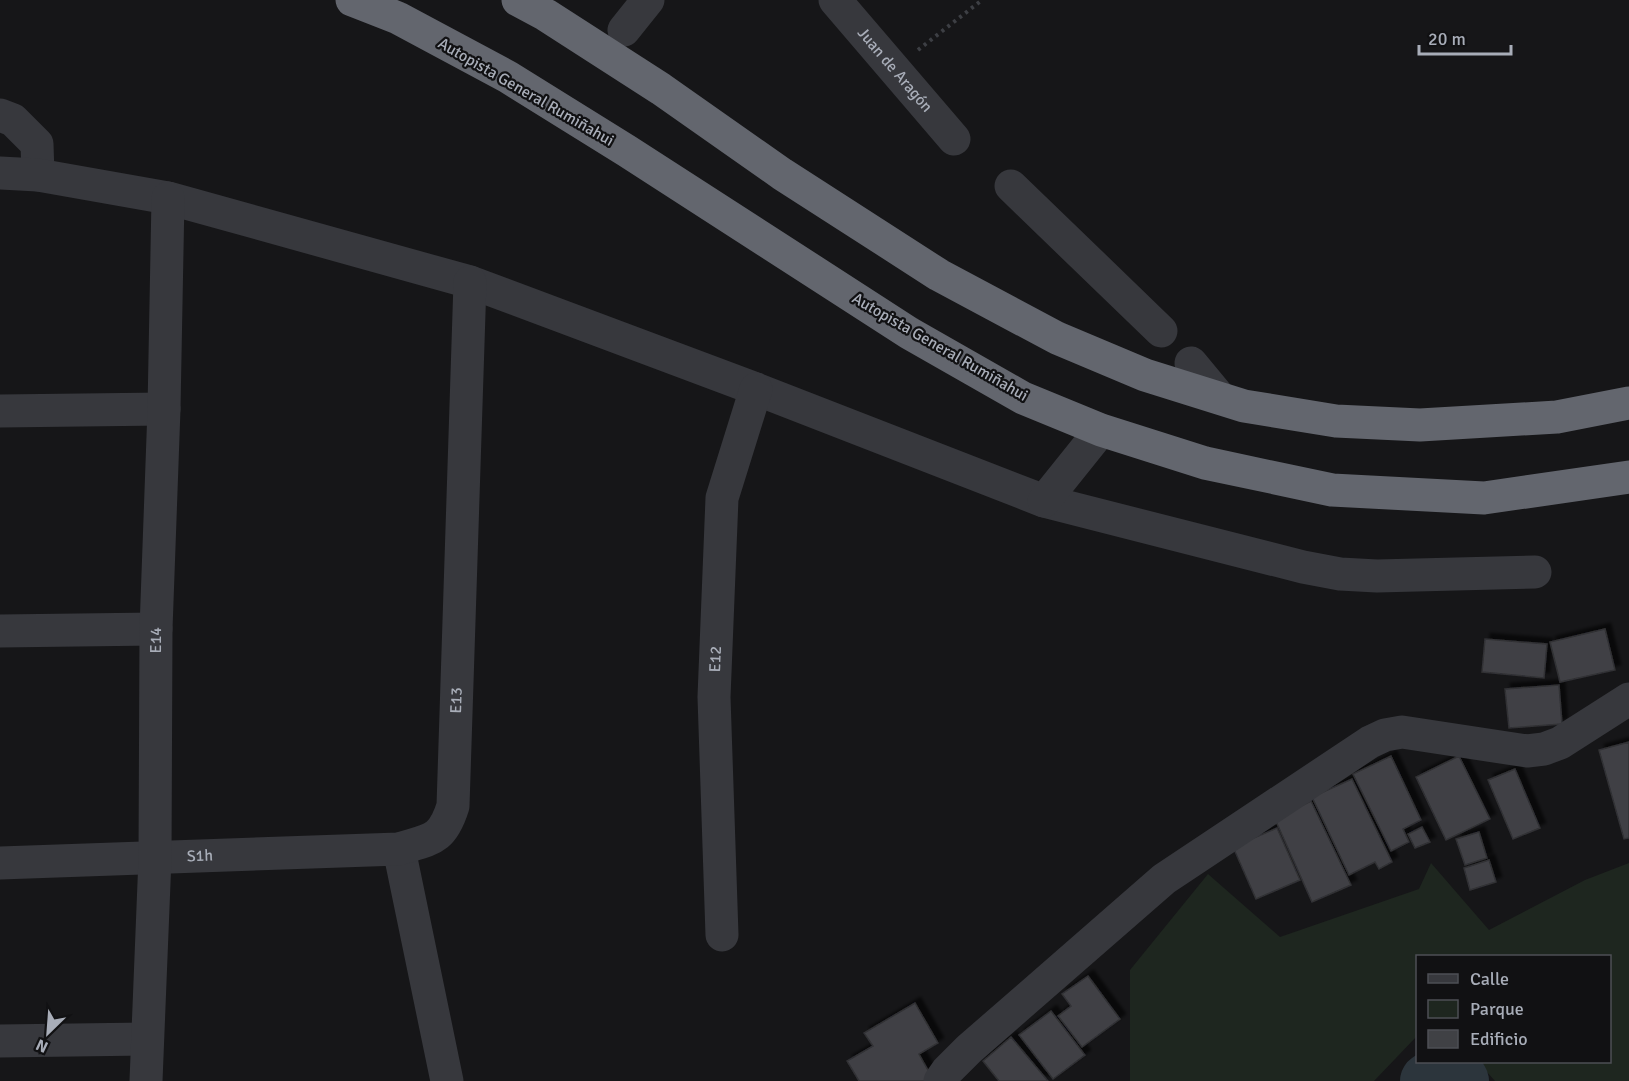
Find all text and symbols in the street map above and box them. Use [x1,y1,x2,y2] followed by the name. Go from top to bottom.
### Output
[1419,18,1510,56] scale bar
[853,23,937,116] street label: Juan de Aragón
[1428,28,1466,50] text: 20 m
[434,33,618,151] street label: Autopista General Rumiñahui
[848,288,1032,406] street label: Autopista General Rumiñahui
[146,627,166,653] street label: E14
[705,646,726,673] street label: E12
[446,687,467,714] street label: E13
[186,846,213,866] street label: S1h
[1416,955,1611,1063] legend
[1470,968,1509,990] text: Calle
[1470,998,1524,1020] text: Parque
[18,1003,78,1063] north arrow
[1470,1028,1528,1050] text: Edificio
[33,1034,51,1057] text: N

